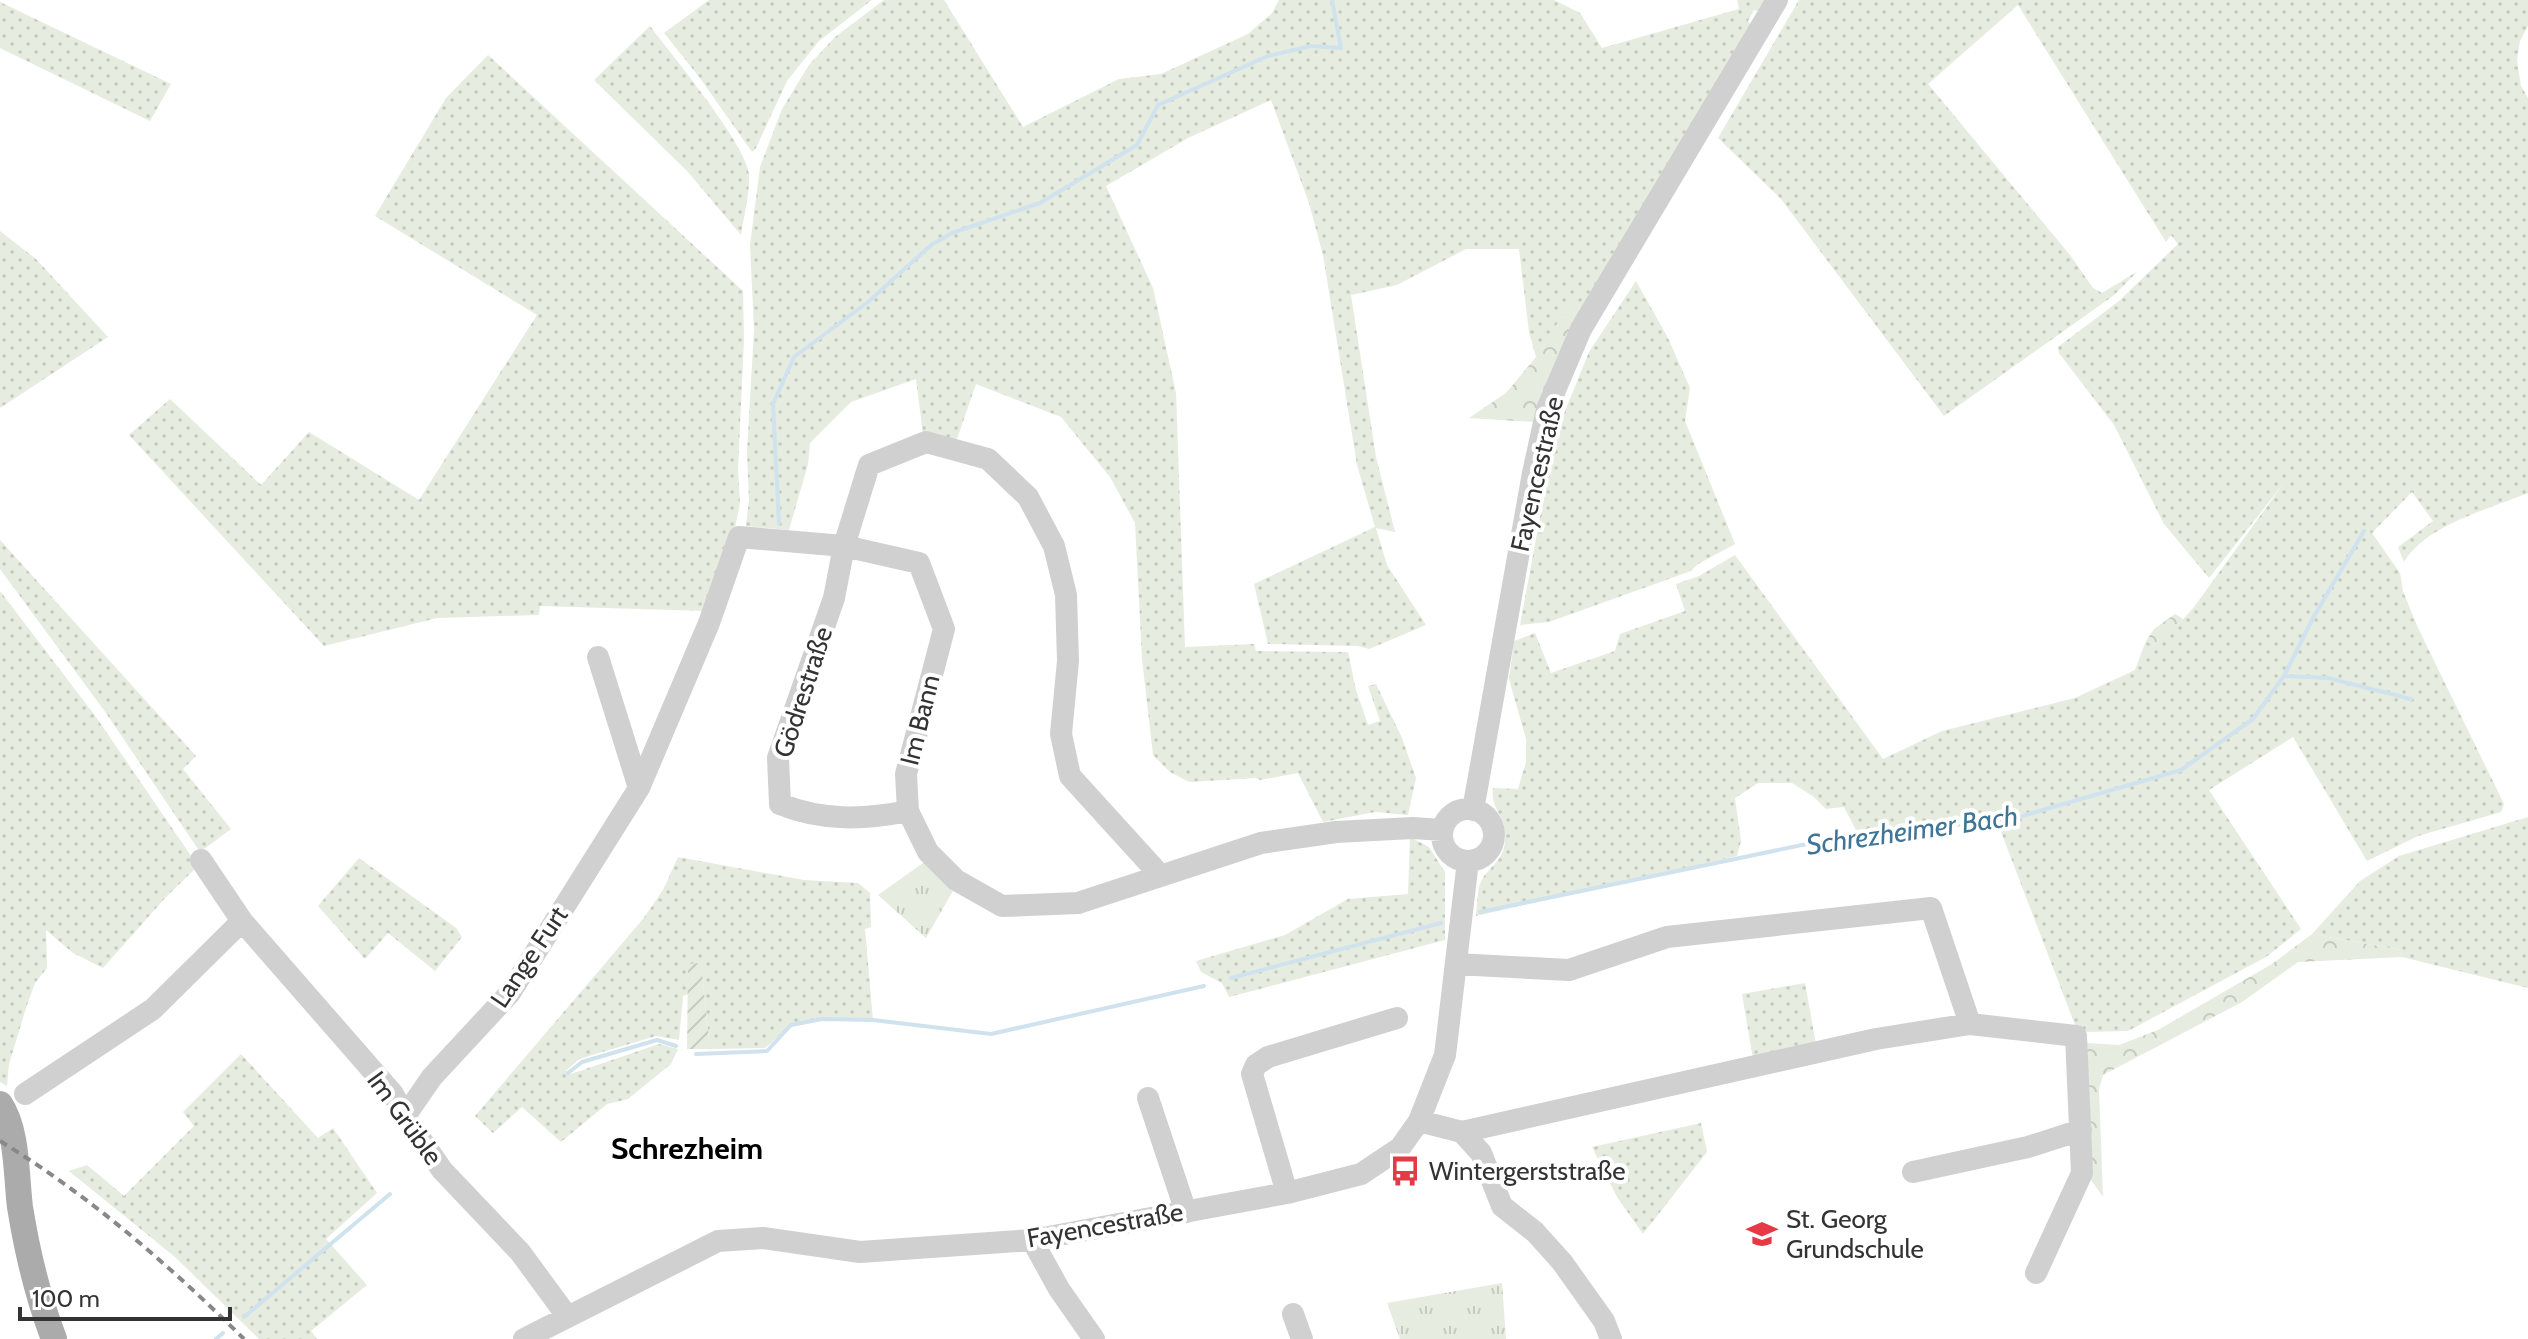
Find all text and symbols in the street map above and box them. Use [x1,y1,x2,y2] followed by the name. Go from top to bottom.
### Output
[1504,393,1570,555] street label: Fayencestraße
[767,623,839,761] street label: Gödrestraße
[893,671,947,769] street label: Im Bann
[1804,798,2020,862] water label: Schrezheimer Bach
[483,900,575,1014] street label: Lange Furt
[360,1065,450,1171] street label: Im Grüble
[611,1130,763,1167] district label: Schrezheim
[1388,1154,1422,1188] bus stop icon: Wintergerststraße
[1429,1155,1626,1187] place label: Wintergerststraße
[1024,1196,1186,1254] street label: Fayencestraße
[1786,1203,1924,1265] place label: St. Georg Grundschule
[1745,1217,1779,1251] school or university icon: St. Georg Grundschule
[20,1271,230,1321] scale bar
[32,1284,100,1313] text: 100 m

